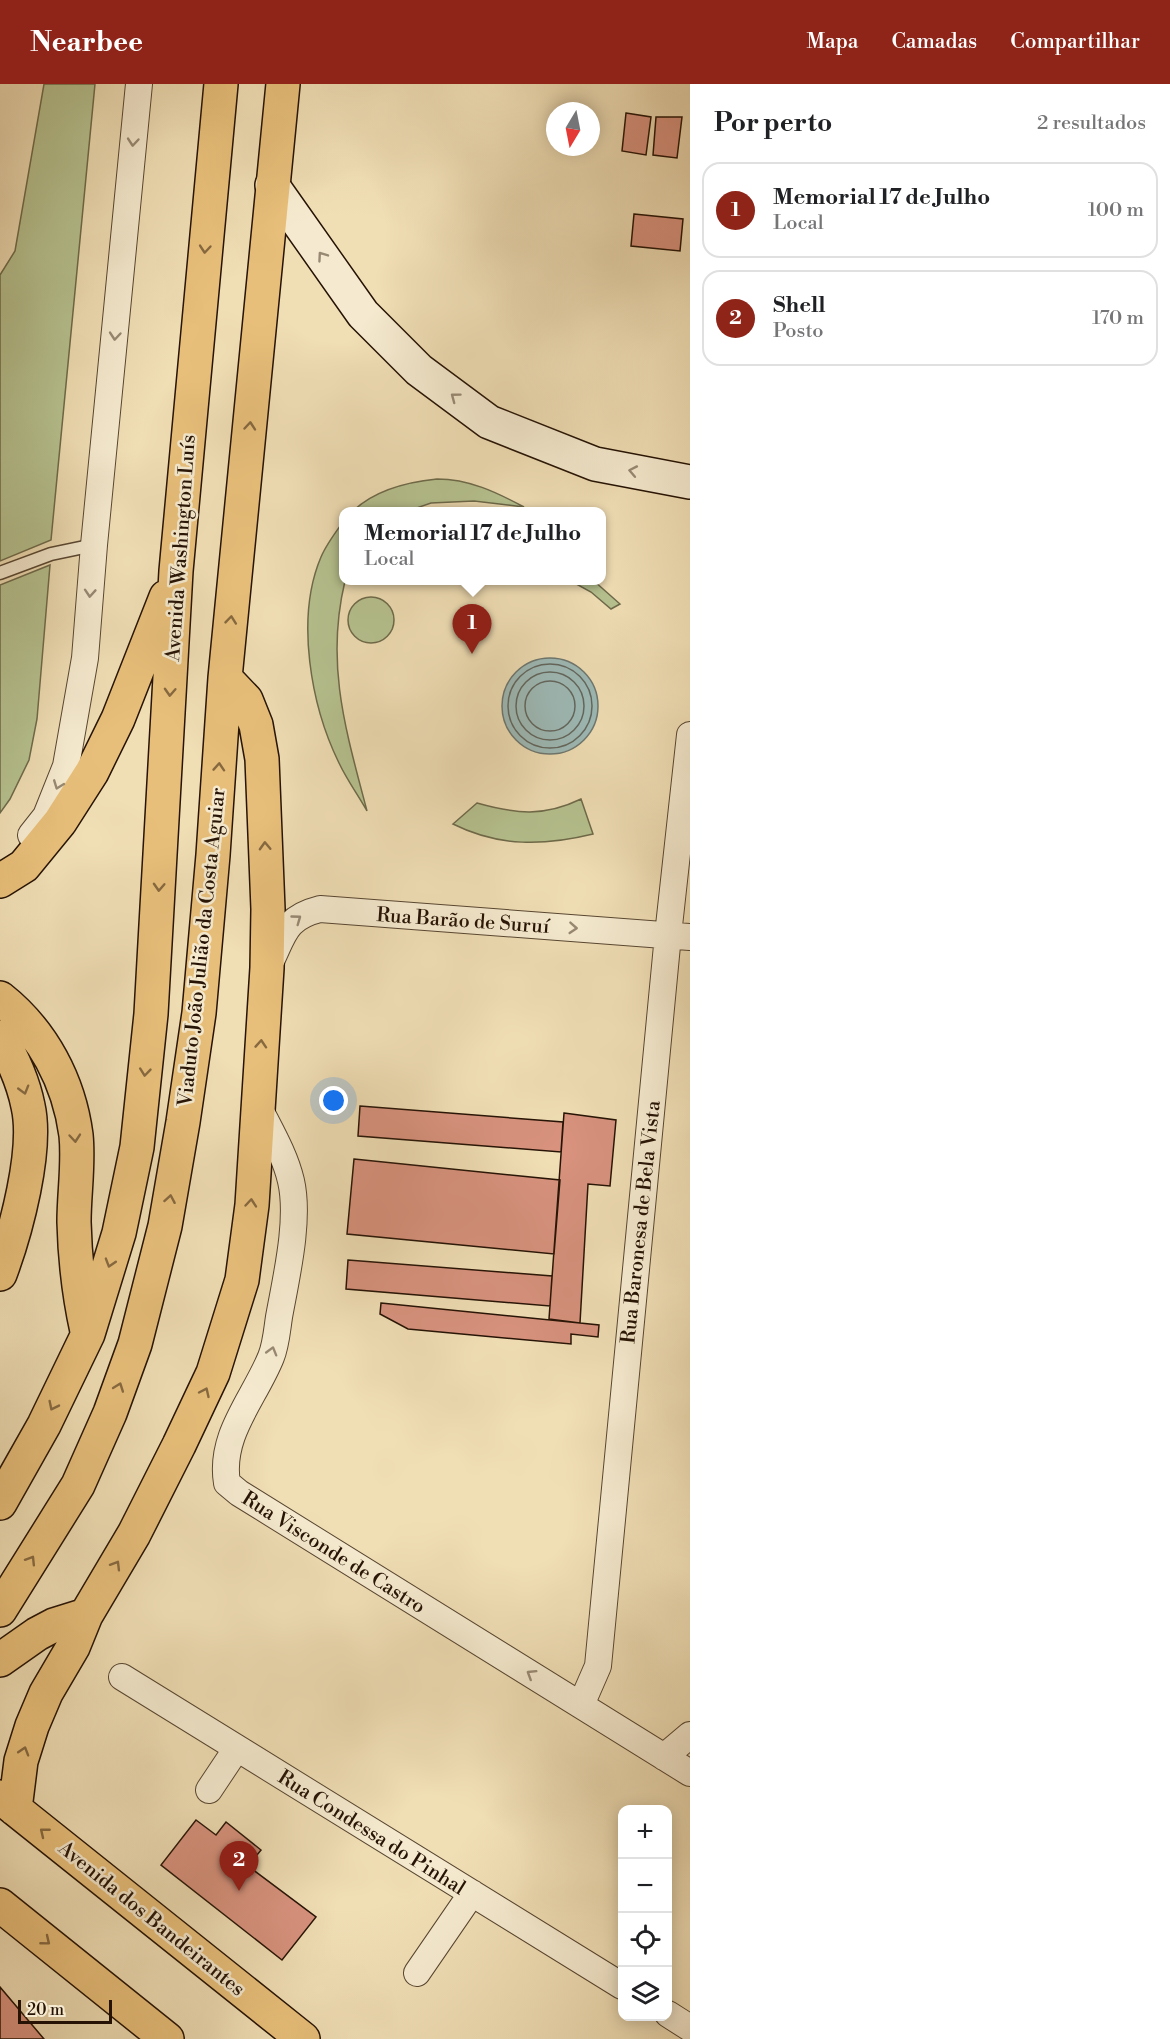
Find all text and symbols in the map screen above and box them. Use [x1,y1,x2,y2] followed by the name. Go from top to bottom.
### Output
[30,25,143,60] text: Nearbee
[806,29,858,55] text: Mapa
[891,29,977,55] text: Camadas
[1010,29,1140,55] text: Compartilhar
[546,102,600,156] north arrow
[714,107,832,139] text: Por perto
[1037,111,1146,136] text: 2 resultados
[127,138,140,147] one-way arrow
[773,184,990,211] text: Memorial 17 de Julho
[731,198,740,223] text: 1
[1088,198,1144,223] text: 100 m
[773,211,824,236] text: Local
[199,244,212,253] one-way arrow
[318,251,329,262] one-way arrow
[773,292,825,319] text: Shell
[729,306,742,331] text: 2
[1092,306,1144,331] text: 170 m
[773,319,824,344] text: Posto
[109,332,122,341] one-way arrow
[450,393,461,404] one-way arrow
[243,421,256,430] one-way arrow
[161,434,202,663] street label: Avenida Washington Luís
[628,465,638,478] one-way arrow
[339,507,606,585] popup
[364,520,581,547] text: Memorial 17 de Julho
[364,547,415,572] text: Local
[84,589,97,598] one-way arrow
[452,604,492,654] pin: 1
[224,615,237,624] one-way arrow
[163,687,176,696] one-way arrow
[212,762,225,771] one-way arrow
[53,779,66,790] one-way arrow
[173,786,232,1109] street label: Viaduto João Julião da Costa Aguiar
[259,842,272,851] one-way arrow
[152,882,165,891] one-way arrow
[376,903,552,940] street label: Rua Barão de Suruí
[290,915,301,926] one-way arrow
[568,921,577,934] one-way arrow
[255,1040,268,1049] one-way arrow
[139,1068,152,1077] one-way arrow
[17,1084,29,1095] one-way arrow
[319,1086,348,1115] your location
[616,1098,667,1345] street label: Rua Baronesa de Bela Vista
[68,1133,81,1142] one-way arrow
[163,1194,175,1203] one-way arrow
[244,1199,257,1208] one-way arrow
[105,1257,117,1268] one-way arrow
[264,1346,277,1356] one-way arrow
[112,1382,125,1393] one-way arrow
[197,1387,209,1398] one-way arrow
[49,1399,61,1410] one-way arrow
[237,1487,430,1620] street label: Rua Visconde de Castro
[24,1556,36,1566] one-way arrow
[108,1561,120,1571] one-way arrow
[527,1669,537,1681] one-way arrow
[17,1746,29,1757] one-way arrow
[273,1765,470,1901] street label: Rua Condessa do Pinhal
[618,1805,672,2021] map controls
[618,1805,672,1859] button: +
[40,1829,51,1840] one-way arrow
[52,1836,249,2002] street label: Avenida dos Bandeirantes
[220,1842,258,1891] pin: 2
[618,1859,672,1913] button: −
[618,1913,672,1967] button: locate
[39,1934,50,1945] one-way arrow
[618,1967,672,2021] button: layers
[18,1997,112,2024] scale bar
[27,2000,64,2020] text: 20 m

